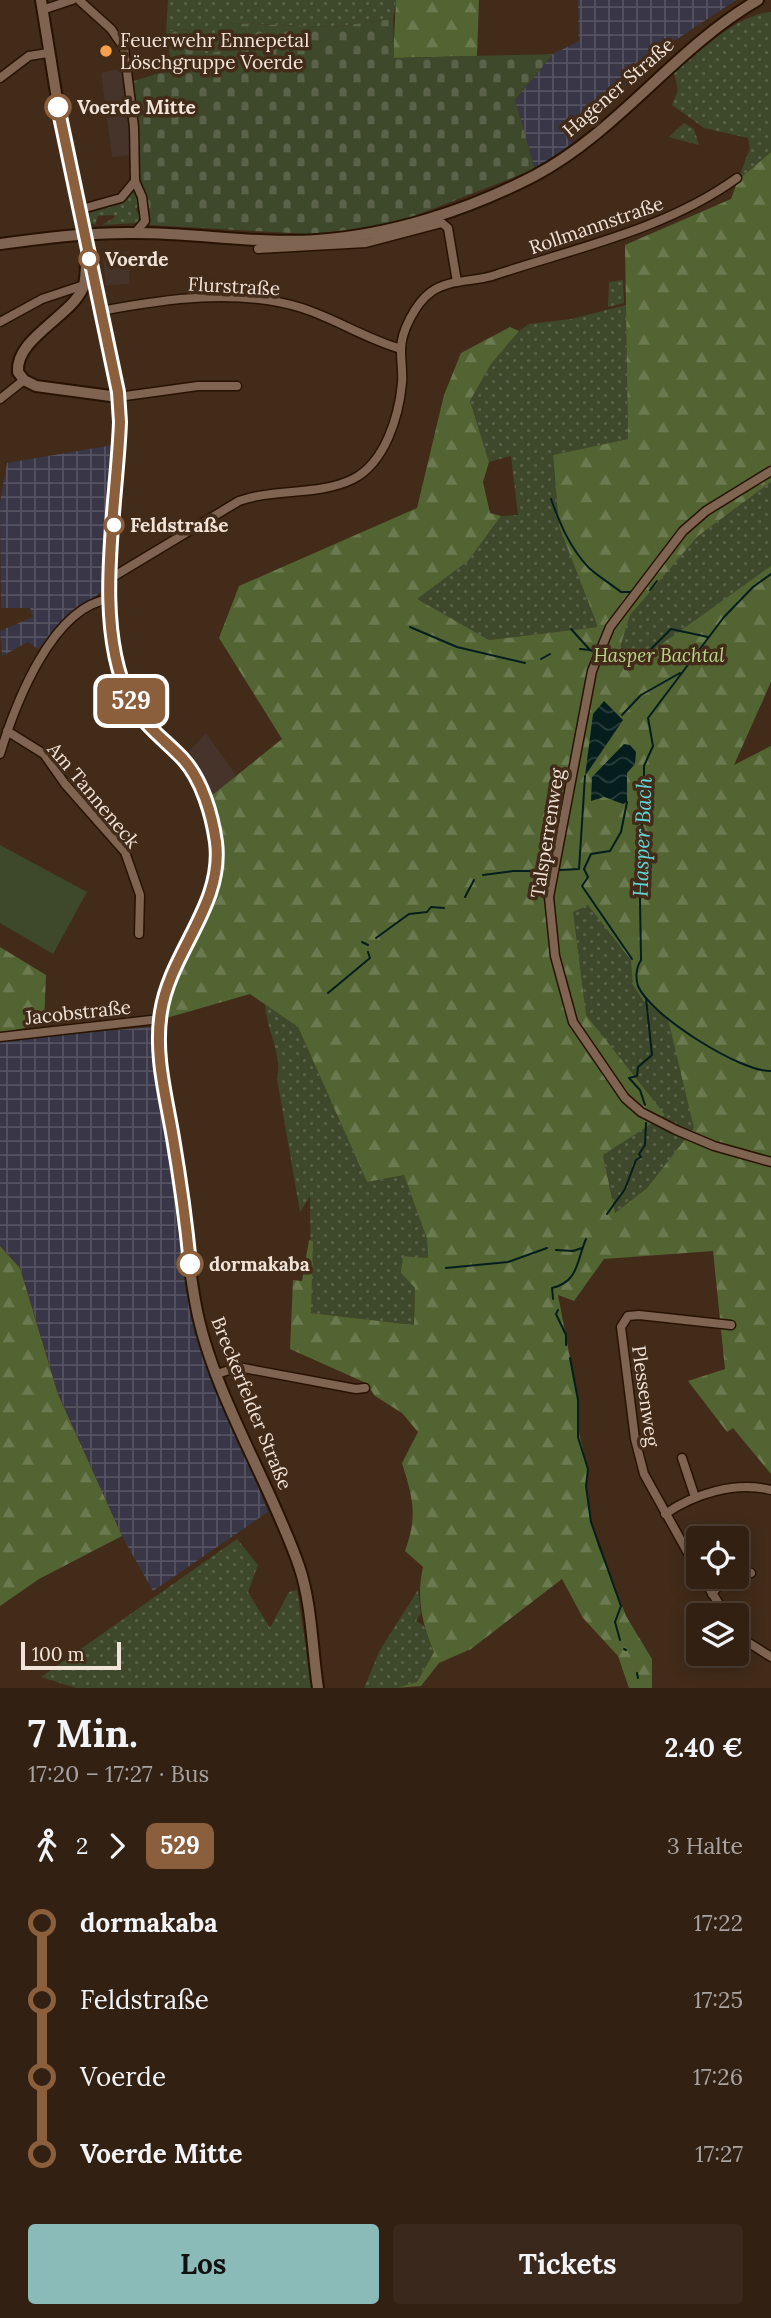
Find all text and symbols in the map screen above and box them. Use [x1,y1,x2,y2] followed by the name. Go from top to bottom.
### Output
[120,28,309,74] place label: Feuerwehr Ennepetal Löschgruppe Voerde
[558,32,678,142] street label: Hagener Straße
[98,43,114,59] marker: Feuerwehr Ennepetal Löschgruppe Voerde
[45,94,71,120] marker: Voerde Mitte
[77,95,196,119] place label: Voerde Mitte
[526,191,666,259] street label: Rollmannstraße
[105,247,168,271] place label: Voerde
[79,249,99,269] marker: Voerde
[187,272,281,300] street label: Flurstraße
[130,513,228,537] place label: Feldstraße
[104,515,124,535] marker: Feldstraße
[593,643,725,667] park label: Hasper Bachtal
[91,678,171,724] line badge: 529
[111,685,151,716] text: 529
[42,736,146,853] street label: Am Tanneneck
[525,766,569,899] street label: Talsperrenweg
[626,777,658,897] water label: Hasper Bach
[23,995,132,1030] street label: Jacobstraße
[177,1251,203,1277] marker: dormakaba
[209,1252,310,1276] place label: dormakaba
[206,1313,298,1493] street label: Breckerfelder Straße
[627,1344,665,1449] street label: Plessenweg
[686,1526,749,1666] map controls
[686,1526,749,1589] button: locate
[686,1603,749,1666] button: layers
[21,1639,121,1671] scale bar
[32,1642,85,1666] text: 100 m
[28,1709,138,1757] text: 7 Min.
[664,1731,743,1764] text: 2.40 €
[28,1759,209,1788] text: 17:20 – 17:27 · Bus
[28,1827,66,1865] icon: walk
[98,1827,136,1865] icon: forward
[160,1830,200,1861] text: 529
[76,1831,88,1860] text: 2
[667,1831,743,1860] text: 3 Halte
[80,1906,218,1939] text: dormakaba
[694,1908,743,1937] text: 17:22
[80,1983,209,2016] text: Feldstraße
[693,1985,743,2014] text: 17:25
[80,2060,166,2093] text: Voerde
[693,2062,743,2091] text: 17:26
[80,2137,243,2170] text: Voerde Mitte
[695,2139,743,2168] text: 17:27
[28,2224,379,2304] button: Los
[393,2224,743,2304] button: Tickets

